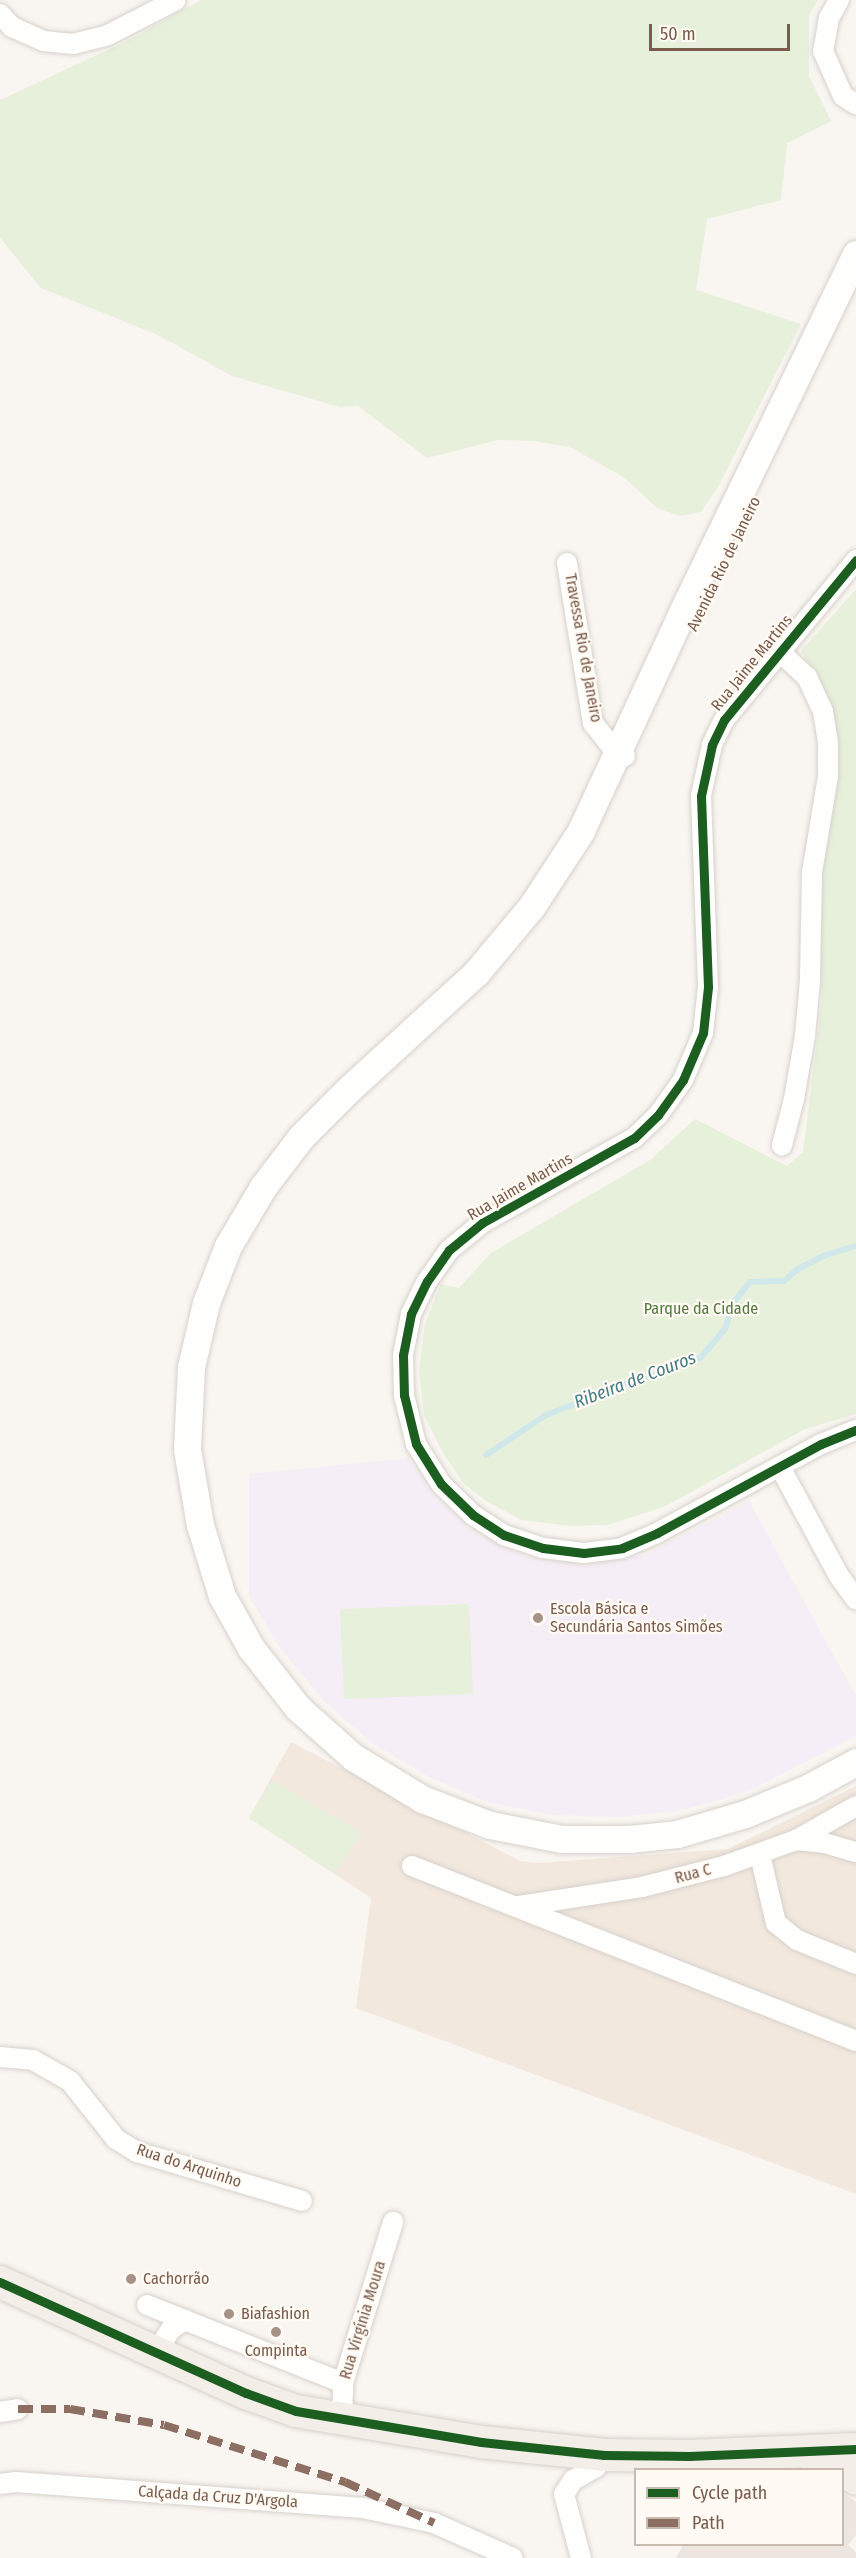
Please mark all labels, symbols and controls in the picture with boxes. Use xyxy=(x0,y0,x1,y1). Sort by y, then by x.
scale bar xyxy=(652,12,793,50)
text: 50 m xyxy=(660,23,696,45)
street label: Avenida Rio de Janeiro xyxy=(683,494,765,634)
street label: Travessa Rio de Janeiro xyxy=(560,572,606,724)
street label: Rua Jaime Martins xyxy=(707,611,797,715)
street label: Rua Jaime Martins xyxy=(464,1149,576,1225)
park label: Parque da Cidade xyxy=(644,1299,758,1319)
water label: Ribeira de Couros xyxy=(571,1347,699,1413)
place label: Escola Básica e Secundária Santos Simões xyxy=(550,1599,723,1637)
marker: Escola Básica e Secundária Santos Simões xyxy=(531,1611,545,1625)
street label: Rua C xyxy=(673,1860,713,1888)
street label: Rua do Arquinho xyxy=(134,2140,244,2192)
street label: Rua Virgínia Moura xyxy=(336,2258,390,2382)
place label: Cachorrão xyxy=(143,2269,209,2289)
marker: Cachorrão xyxy=(124,2272,138,2286)
place label: Biafashion xyxy=(241,2304,310,2324)
marker: Biafashion xyxy=(222,2307,236,2321)
marker: Compinta xyxy=(269,2325,283,2339)
place label: Compinta xyxy=(245,2341,307,2361)
legend xyxy=(634,2468,844,2546)
street label: Calçada da Cruz D'Argola xyxy=(137,2482,299,2512)
text: Cycle path xyxy=(692,2482,767,2504)
text: Path xyxy=(692,2512,725,2534)

